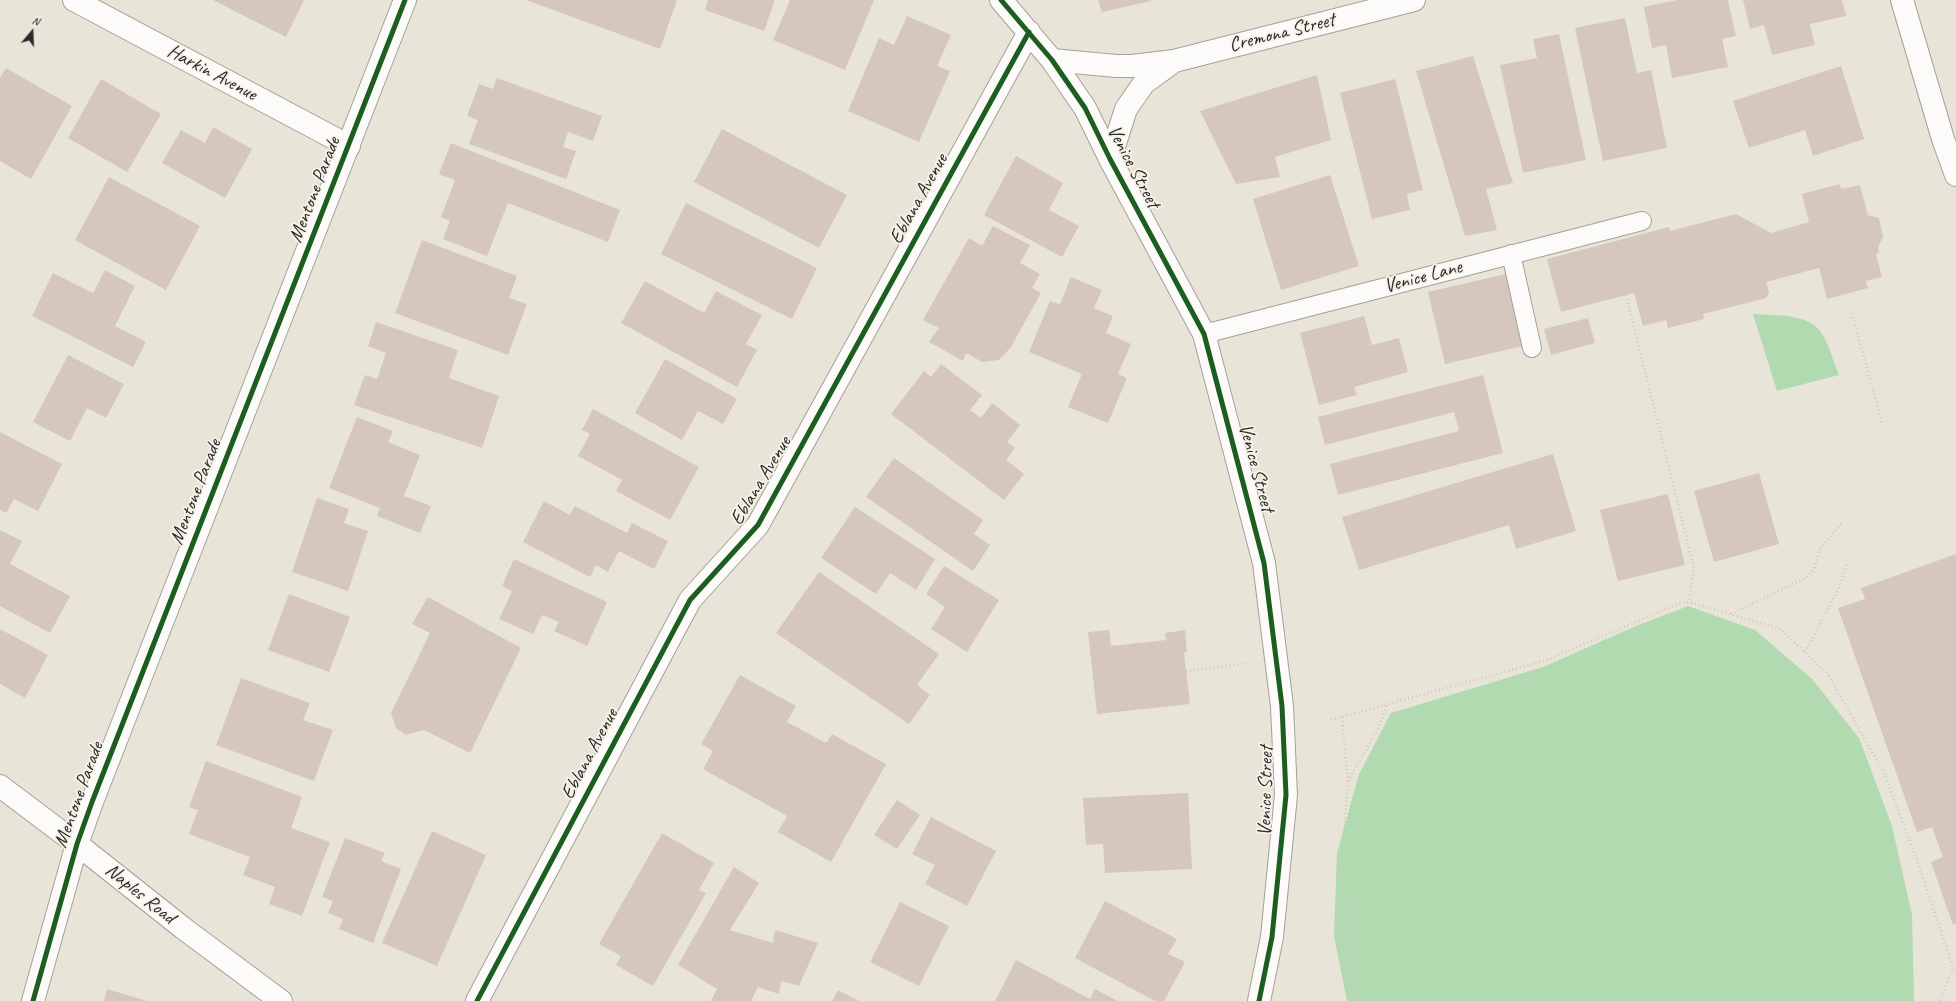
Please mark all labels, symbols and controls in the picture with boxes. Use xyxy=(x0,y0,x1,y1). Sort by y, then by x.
street label: Cremona Street xyxy=(1227,8,1337,58)
north arrow xyxy=(12,12,52,52)
text: N xyxy=(30,13,41,28)
street label: Harkin Avenue xyxy=(163,39,261,107)
street label: Venice Street xyxy=(1101,121,1165,213)
street label: Mentone Parade xyxy=(284,134,346,246)
street label: Eblana Avenue xyxy=(884,150,954,248)
street label: Venice Lane xyxy=(1381,255,1465,299)
street label: Venice Street xyxy=(1233,421,1279,515)
street label: Eblana Avenue xyxy=(725,432,797,530)
street label: Mentone Parade xyxy=(165,436,227,548)
street label: Eblana Avenue xyxy=(556,705,624,803)
street label: Mentone Parade xyxy=(49,739,109,851)
street label: Venice Street xyxy=(1253,746,1279,836)
street label: Naples Road xyxy=(100,858,180,930)

